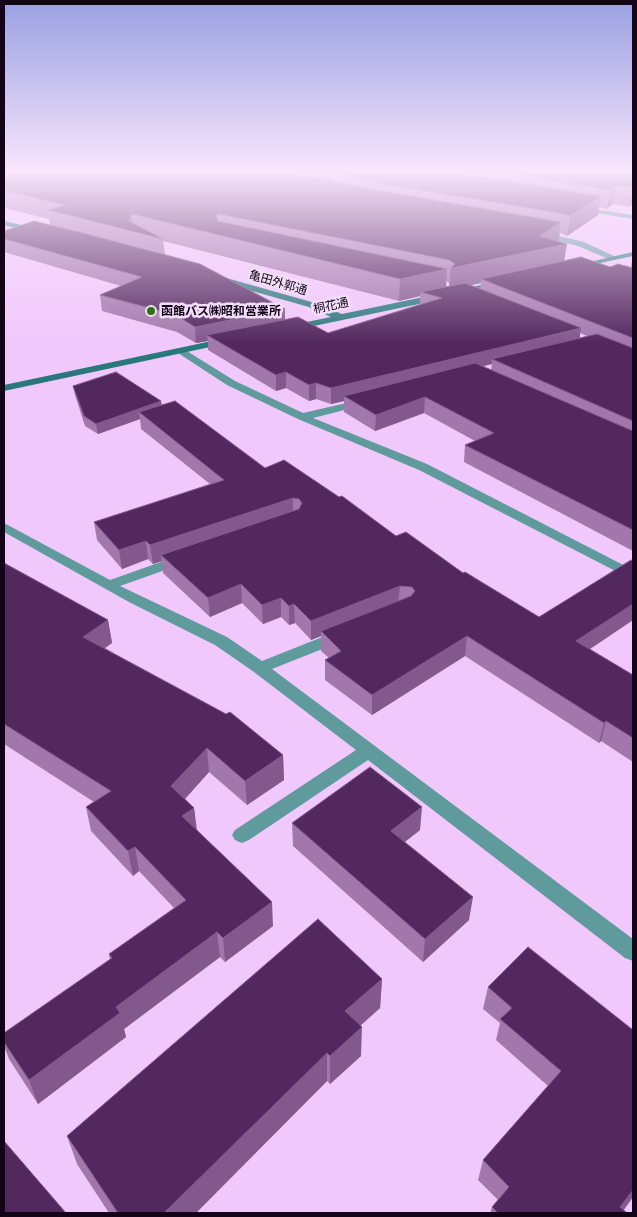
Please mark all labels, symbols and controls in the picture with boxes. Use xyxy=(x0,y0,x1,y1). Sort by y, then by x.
street label: 亀田外郭通 xyxy=(247,268,309,298)
street label: 桐花通 xyxy=(312,295,350,317)
place label: 函館バス㈱昭和営業所 xyxy=(161,304,281,318)
marker: 函館バス㈱昭和営業所 xyxy=(145,305,157,317)

